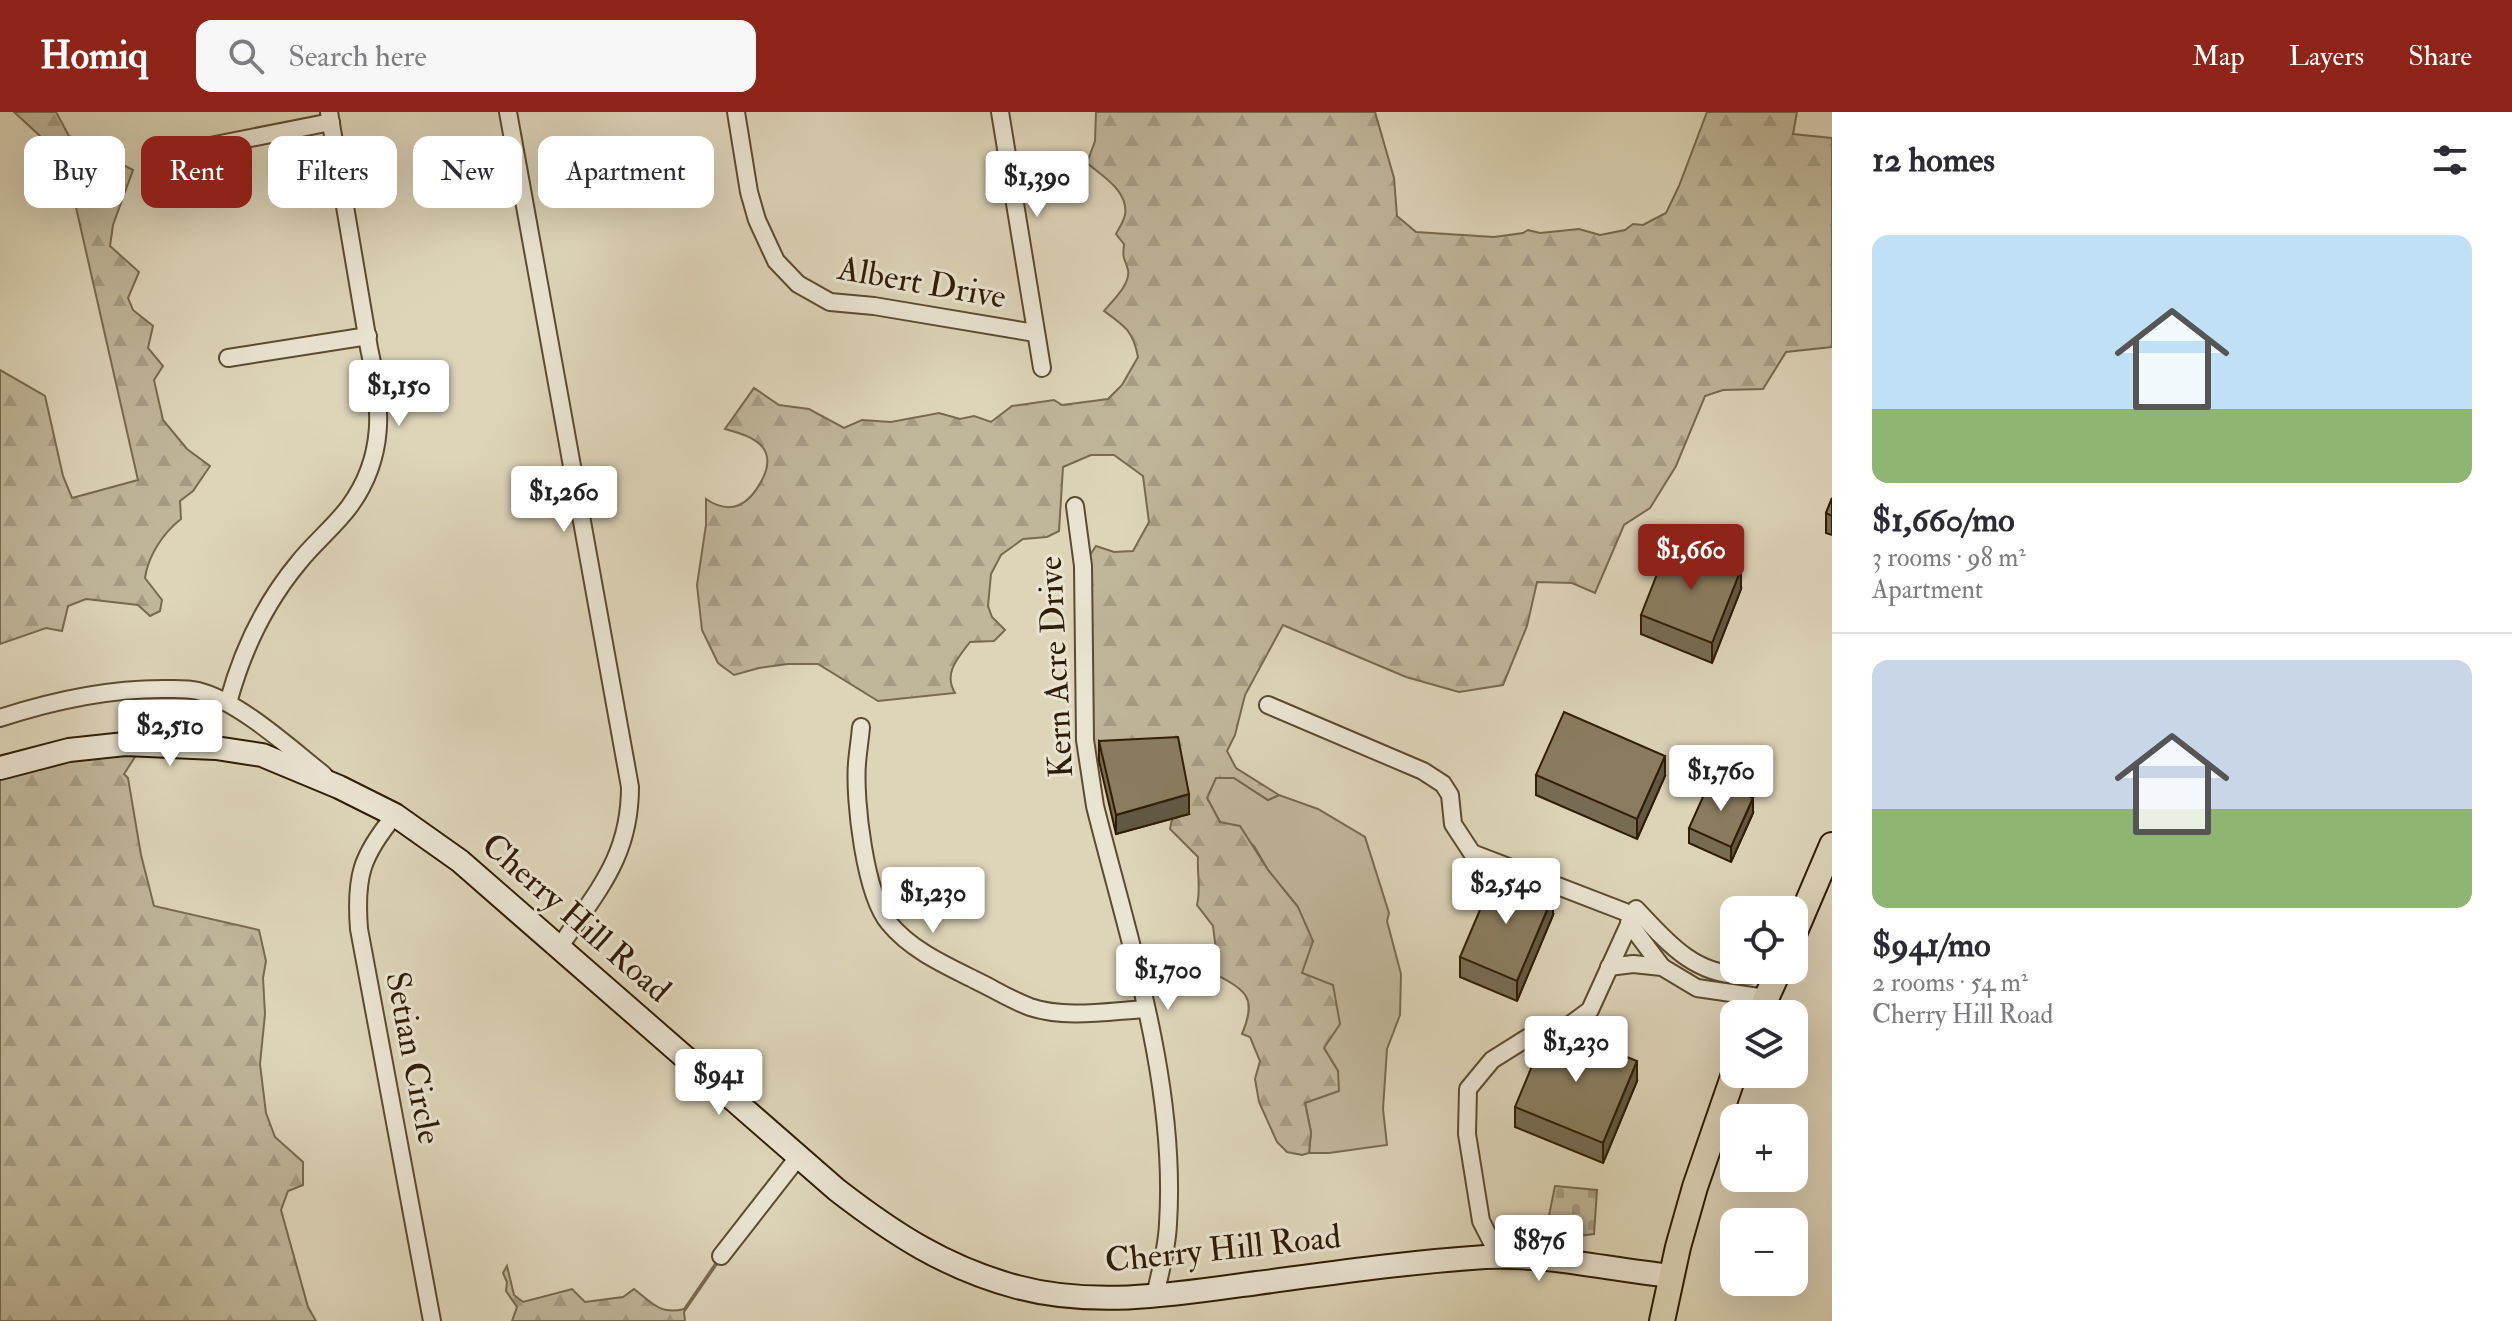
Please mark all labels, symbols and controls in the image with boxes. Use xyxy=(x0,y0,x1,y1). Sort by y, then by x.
search box xyxy=(196,20,756,92)
text: Homiq xyxy=(40,32,148,80)
icon: search xyxy=(224,34,268,78)
text: Search here xyxy=(288,38,427,75)
text: Map xyxy=(2192,39,2245,74)
text: Layers xyxy=(2289,39,2364,74)
text: Share xyxy=(2408,39,2472,74)
chip: Buy xyxy=(24,136,125,208)
chip: Rent xyxy=(141,136,252,208)
chip: Filters xyxy=(268,136,397,208)
chip: New xyxy=(413,136,522,208)
chip: Apartment xyxy=(538,136,714,208)
icon: filters xyxy=(2428,138,2472,182)
text: 12 homes xyxy=(1872,139,1995,182)
pin: $1,390 xyxy=(972,151,1102,219)
text: $1,390 xyxy=(1004,161,1070,193)
street label: Albert Drive xyxy=(834,247,1009,319)
icon: home xyxy=(2100,287,2244,431)
pin: $1,150 xyxy=(334,360,464,428)
text: $1,150 xyxy=(367,370,431,402)
pin: $1,260 xyxy=(499,466,629,534)
text: $1,260 xyxy=(529,476,599,508)
text: $1,660/mo xyxy=(1872,499,2015,542)
pin: $1,660 xyxy=(1626,524,1756,592)
text: $1,660 xyxy=(1656,534,1726,566)
text: 3 rooms · 98 m² xyxy=(1872,542,2026,574)
street label: Kern Acre Drive xyxy=(1029,555,1083,779)
text: Apartment xyxy=(1872,574,1983,606)
pin: $2,510 xyxy=(105,700,235,768)
text: $2,510 xyxy=(136,710,204,742)
icon: home xyxy=(2100,712,2244,856)
pin: $1,760 xyxy=(1656,745,1786,813)
text: $1,760 xyxy=(1687,755,1755,787)
street label: Cherry Hill Road xyxy=(472,824,680,1012)
pin: $2,540 xyxy=(1441,858,1571,926)
pin: $1,230 xyxy=(868,867,998,935)
text: $2,540 xyxy=(1470,868,1542,900)
text: $1,230 xyxy=(900,877,966,909)
map controls xyxy=(1720,896,1808,1296)
button: locate xyxy=(1720,896,1808,984)
text: $941/mo xyxy=(1872,924,1991,967)
pin: $1,700 xyxy=(1103,944,1233,1012)
text: $1,700 xyxy=(1134,954,1202,986)
text: 2 rooms · 54 m² xyxy=(1872,967,2028,999)
street label: Setian Circle xyxy=(375,968,451,1148)
text: Cherry Hill Road xyxy=(1872,999,2053,1031)
button: layers xyxy=(1720,1000,1808,1088)
pin: $1,230 xyxy=(1511,1016,1641,1084)
text: $1,230 xyxy=(1543,1026,1609,1058)
pin: $941 xyxy=(672,1049,766,1117)
text: $941 xyxy=(693,1059,745,1091)
button: + xyxy=(1720,1104,1808,1192)
button: − xyxy=(1720,1208,1808,1296)
street label: Cherry Hill Road xyxy=(1103,1215,1343,1283)
pin: $876 xyxy=(1492,1215,1586,1283)
text: $876 xyxy=(1513,1225,1565,1257)

